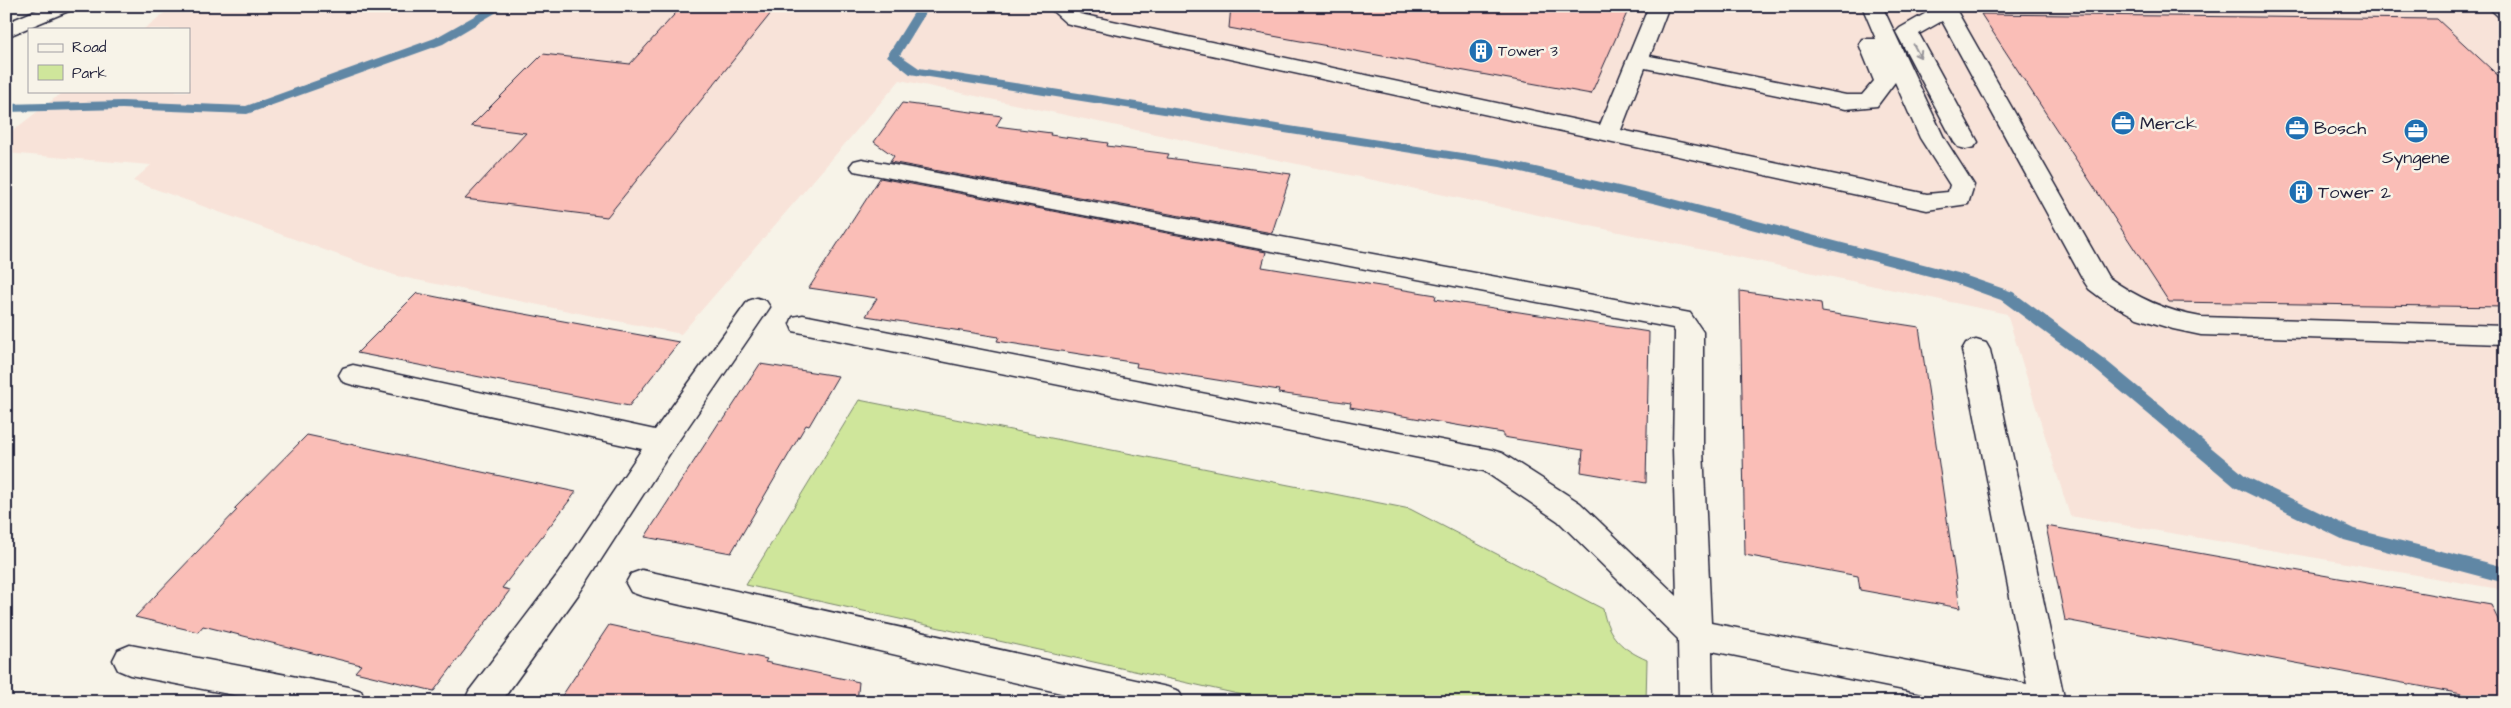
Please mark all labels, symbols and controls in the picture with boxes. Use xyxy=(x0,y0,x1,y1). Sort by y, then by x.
legend xyxy=(28,28,190,92)
text: Road xyxy=(72,37,107,58)
building icon: Tower 3 xyxy=(1468,38,1494,64)
place label: Tower 3 xyxy=(1498,41,1558,62)
one-way arrow xyxy=(1913,43,1922,58)
text: Park xyxy=(72,63,107,84)
office icon: Merck xyxy=(2110,110,2136,136)
place label: Merck xyxy=(2140,111,2197,136)
office icon: Bosch xyxy=(2284,115,2310,141)
place label: Bosch xyxy=(2314,116,2366,141)
office icon: Syngene xyxy=(2403,118,2429,144)
place label: Syngene xyxy=(2382,145,2450,171)
building icon: Tower 2 xyxy=(2288,179,2314,205)
place label: Tower 2 xyxy=(2318,180,2392,205)

